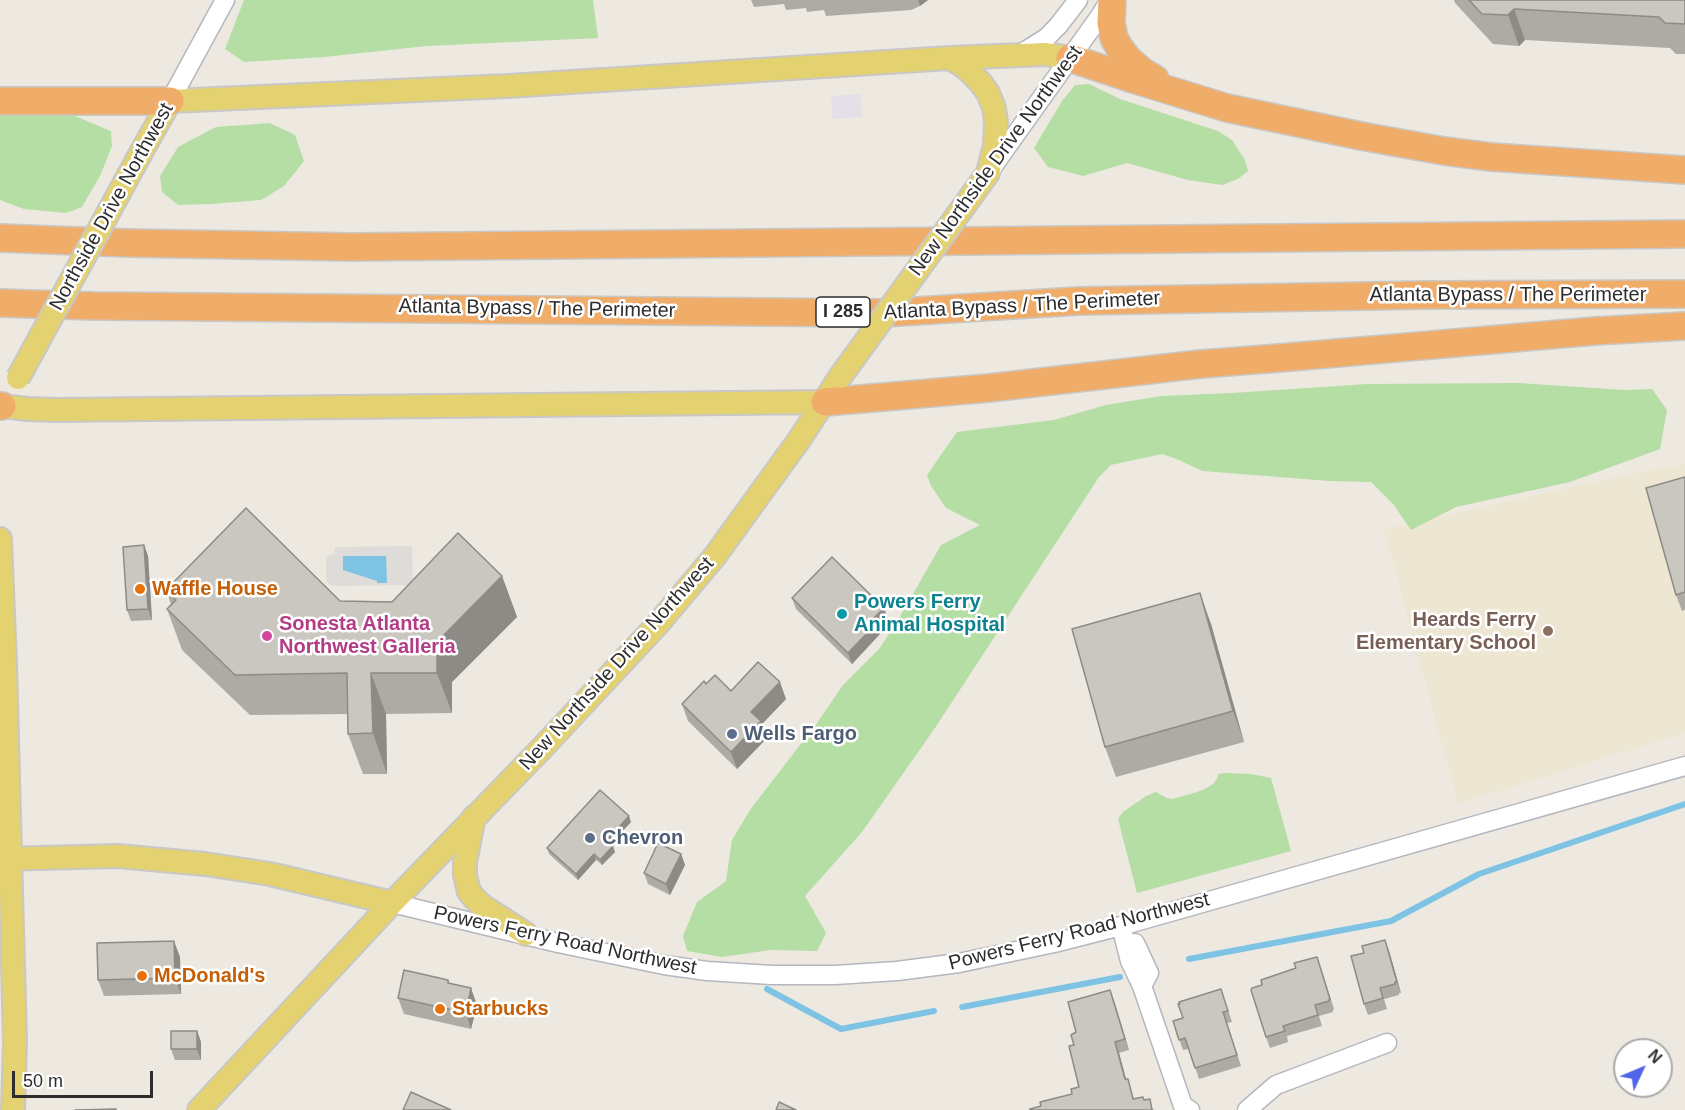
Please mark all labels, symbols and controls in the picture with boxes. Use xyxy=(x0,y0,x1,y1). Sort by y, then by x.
street label: New Northside Drive Northwest xyxy=(904,41,1088,281)
street label: Northside Drive Northwest xyxy=(45,99,179,315)
street label: Atlanta Bypass / The Perimeter xyxy=(1370,283,1646,307)
street label: Atlanta Bypass / The Perimeter xyxy=(883,287,1161,325)
street label: Atlanta Bypass / The Perimeter xyxy=(398,295,676,323)
road number: I 285 xyxy=(816,297,870,327)
street label: New Northside Drive Northwest xyxy=(515,552,719,776)
place label: Waffle House xyxy=(152,577,278,601)
marker: Waffle House xyxy=(133,582,147,596)
place label: Powers Ferry Animal Hospital xyxy=(854,590,1005,637)
marker: Powers Ferry Animal Hospital xyxy=(835,607,849,621)
place label: Heards Ferry Elementary School xyxy=(1356,608,1536,655)
place label: Sonesta Atlanta Northwest Galleria xyxy=(279,612,456,659)
marker: Heards Ferry Elementary School xyxy=(1541,624,1555,638)
marker: Sonesta Atlanta Northwest Galleria xyxy=(260,629,274,643)
place label: Wells Fargo xyxy=(744,722,857,746)
marker: Wells Fargo xyxy=(725,727,739,741)
place label: Chevron xyxy=(602,826,683,850)
marker: Chevron xyxy=(583,831,597,845)
street label: Powers Ferry Road Northwest xyxy=(946,888,1212,976)
street label: Powers Ferry Road Northwest xyxy=(432,901,698,981)
place label: McDonald's xyxy=(154,964,265,988)
marker: McDonald's xyxy=(135,969,149,983)
place label: Starbucks xyxy=(452,997,549,1021)
marker: Starbucks xyxy=(433,1002,447,1016)
north arrow xyxy=(1613,1038,1673,1098)
text: N xyxy=(1645,1046,1665,1067)
scale bar xyxy=(15,1059,156,1097)
text: 50 m xyxy=(23,1071,63,1091)

